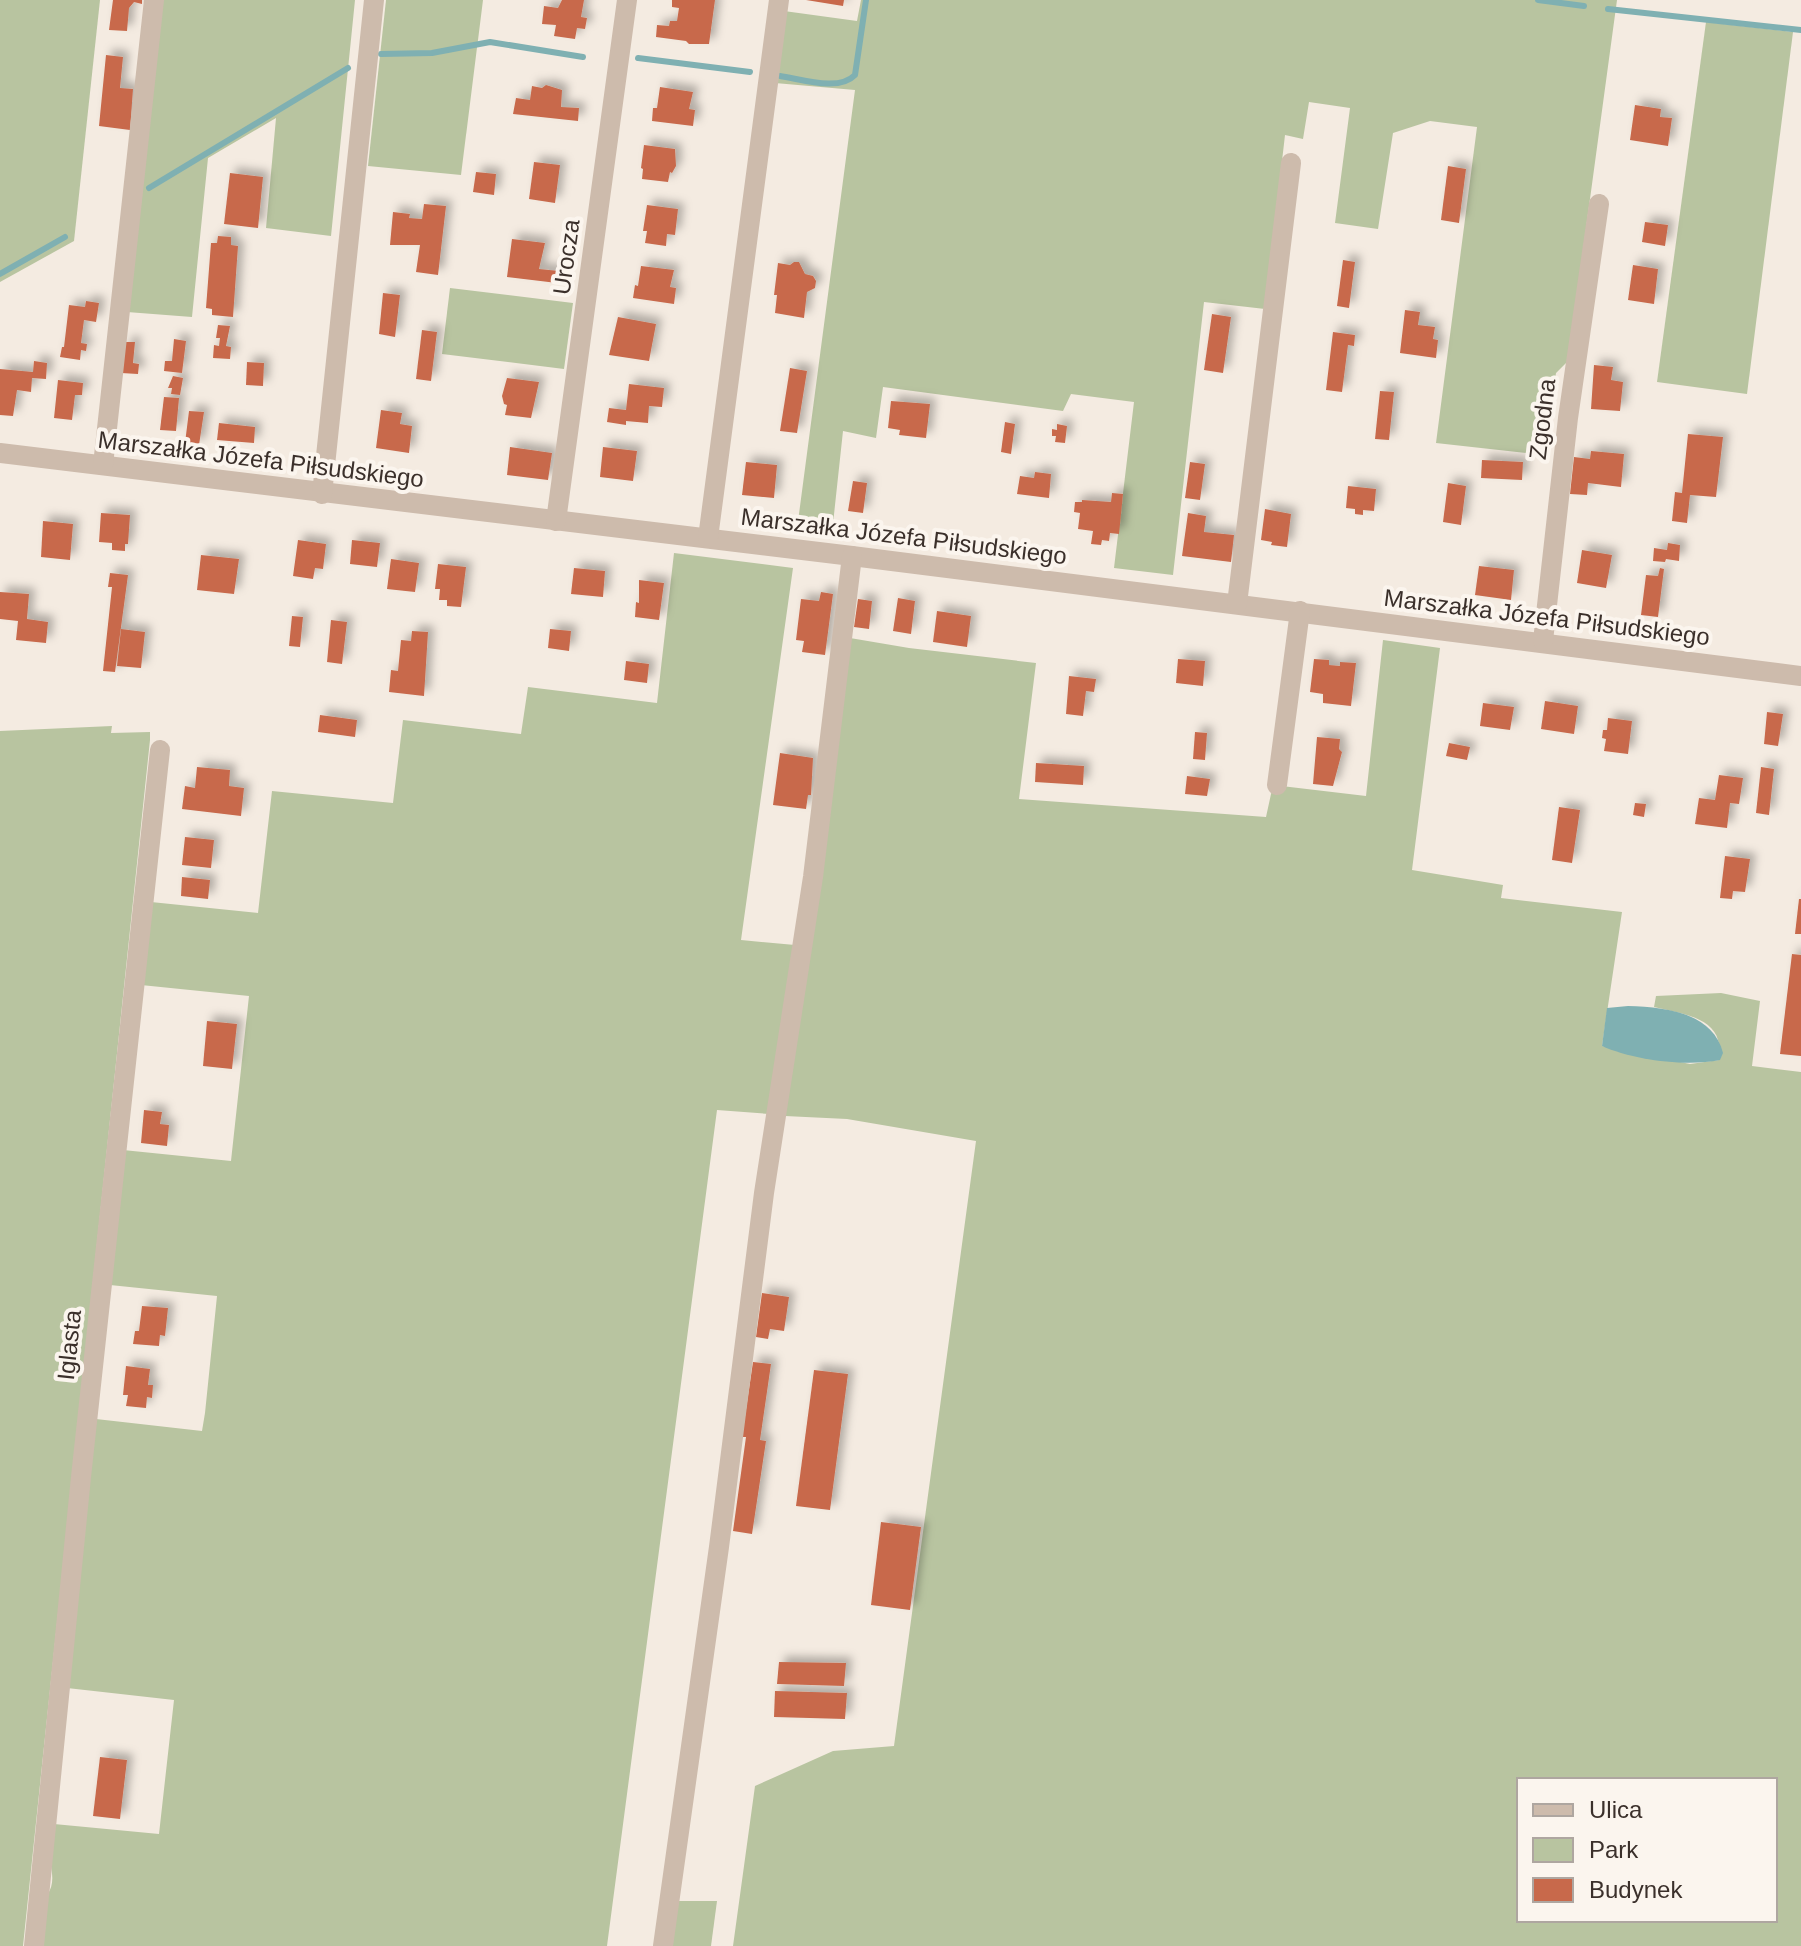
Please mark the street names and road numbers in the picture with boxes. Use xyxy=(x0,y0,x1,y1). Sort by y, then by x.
street label: Urocza xyxy=(547,217,585,297)
street label: Zgodna xyxy=(1524,376,1560,461)
street label: Marszałka Józefa Piłsudskiego xyxy=(96,426,426,492)
street label: Marszałka Józefa Piłsudskiego xyxy=(739,503,1069,569)
street label: Marszałka Józefa Piłsudskiego xyxy=(1382,584,1712,650)
street label: Iglasta xyxy=(52,1308,86,1382)

